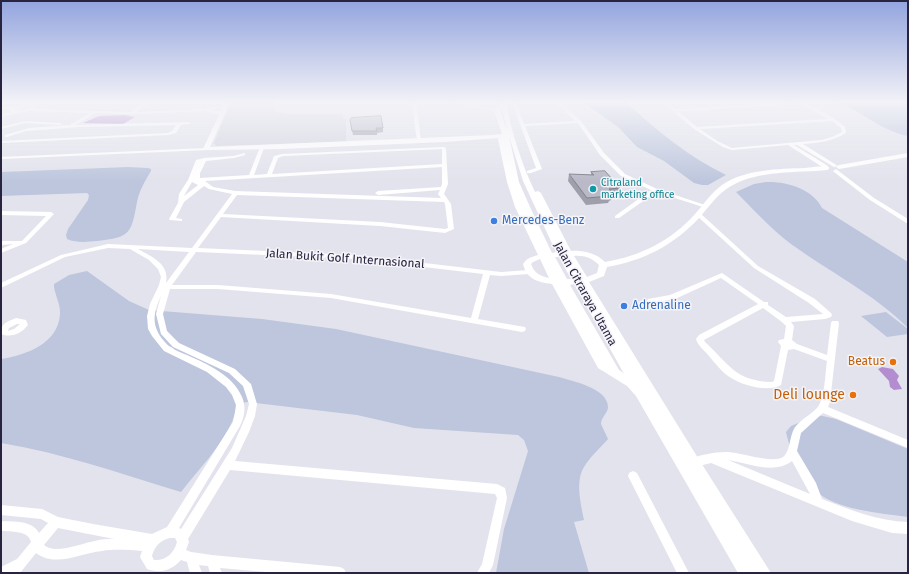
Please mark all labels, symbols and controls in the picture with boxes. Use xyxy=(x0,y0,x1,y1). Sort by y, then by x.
place label: Citraland marketing office xyxy=(601,177,674,200)
marker: Citraland marketing office xyxy=(588,184,598,194)
place label: Mercedes-Benz xyxy=(502,214,584,228)
marker: Mercedes-Benz xyxy=(489,216,499,226)
street label: Jalan Citraraya Utama xyxy=(550,239,620,349)
street label: Jalan Bukit Golf Internasional xyxy=(265,246,425,272)
place label: Adrenaline xyxy=(632,299,691,313)
marker: Adrenaline xyxy=(619,301,629,311)
place label: Beatus xyxy=(848,355,885,369)
marker: Beatus xyxy=(888,357,898,367)
place label: Deli lounge xyxy=(773,387,845,403)
marker: Deli lounge xyxy=(848,390,858,400)

